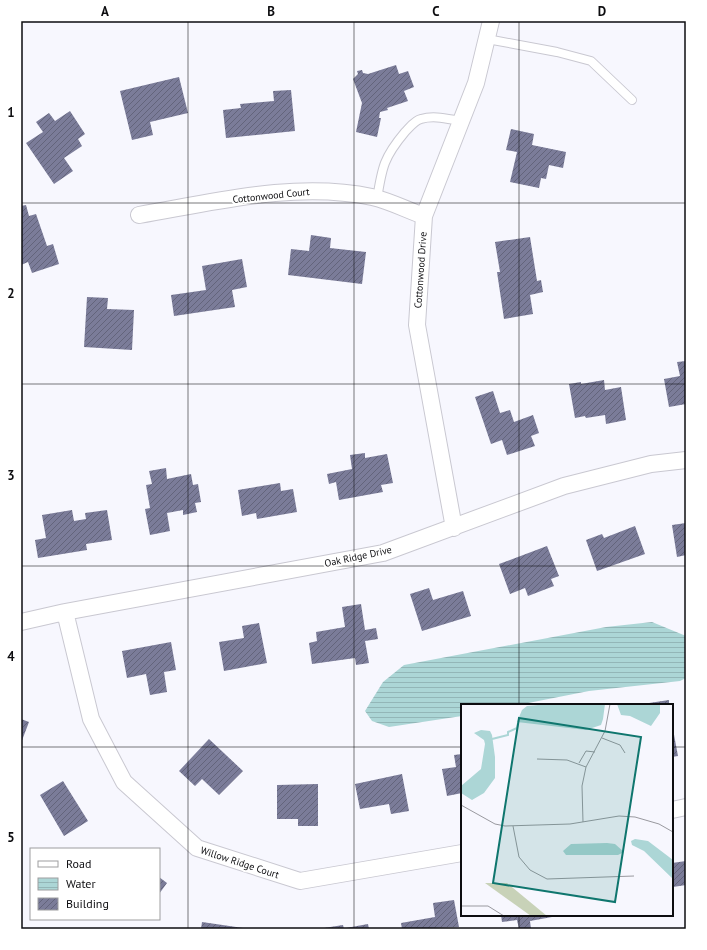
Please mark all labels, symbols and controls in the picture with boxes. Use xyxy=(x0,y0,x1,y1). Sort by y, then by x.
text: A xyxy=(101,3,109,20)
text: B xyxy=(267,3,275,20)
text: C xyxy=(432,3,440,20)
text: D xyxy=(598,3,606,20)
text: 1 xyxy=(7,104,15,121)
street label: Cottonwood Court xyxy=(232,185,311,206)
street label: Cottonwood Drive xyxy=(411,231,430,309)
text: 2 xyxy=(7,285,15,302)
text: 3 xyxy=(7,467,15,484)
street label: Oak Ridge Drive xyxy=(323,543,393,570)
text: 4 xyxy=(7,648,15,665)
inset map xyxy=(461,704,673,916)
text: 5 xyxy=(7,829,15,846)
street label: Willow Ridge Court xyxy=(199,844,281,882)
legend xyxy=(30,848,160,920)
text: Road xyxy=(66,856,91,871)
text: Water xyxy=(66,876,96,891)
text: Building xyxy=(66,896,109,911)

